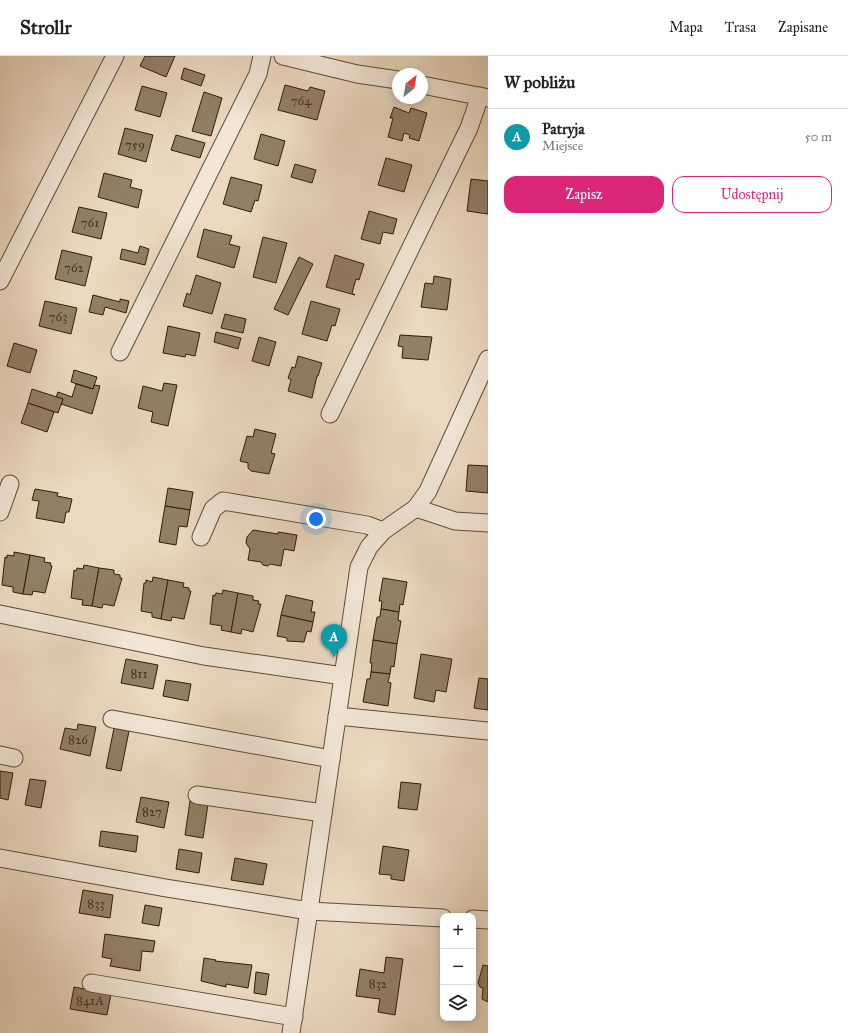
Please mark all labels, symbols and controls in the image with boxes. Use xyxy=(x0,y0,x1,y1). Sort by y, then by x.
text: Strollr xyxy=(20,16,72,39)
text: Mapa xyxy=(669,19,703,36)
text: Trasa xyxy=(725,19,756,36)
text: Zapisane xyxy=(778,19,828,36)
north arrow xyxy=(392,68,428,104)
text: W pobliżu xyxy=(504,72,575,93)
house number: 764 xyxy=(291,93,312,109)
text: Patryja xyxy=(542,120,585,138)
text: A xyxy=(513,129,521,145)
text: 50 m xyxy=(805,129,832,145)
house number: 759 xyxy=(125,137,145,153)
text: Miejsce xyxy=(542,138,583,154)
button: Zapisz xyxy=(504,176,664,213)
button: Udostępnij xyxy=(672,176,832,213)
house number: 761 xyxy=(81,215,99,231)
house number: 762 xyxy=(64,260,85,276)
house number: 763 xyxy=(49,309,67,325)
your location xyxy=(306,509,326,529)
pin: A xyxy=(321,624,347,657)
house number: 811 xyxy=(130,666,148,682)
house number: 826 xyxy=(68,732,88,748)
house number: 827 xyxy=(142,804,162,820)
house number: 833 xyxy=(87,896,105,912)
map controls xyxy=(440,913,476,1021)
button: + xyxy=(440,913,476,949)
button: − xyxy=(440,949,476,985)
house number: 832 xyxy=(369,976,388,992)
button: layers xyxy=(440,985,476,1021)
house number: 841A xyxy=(76,993,104,1009)

